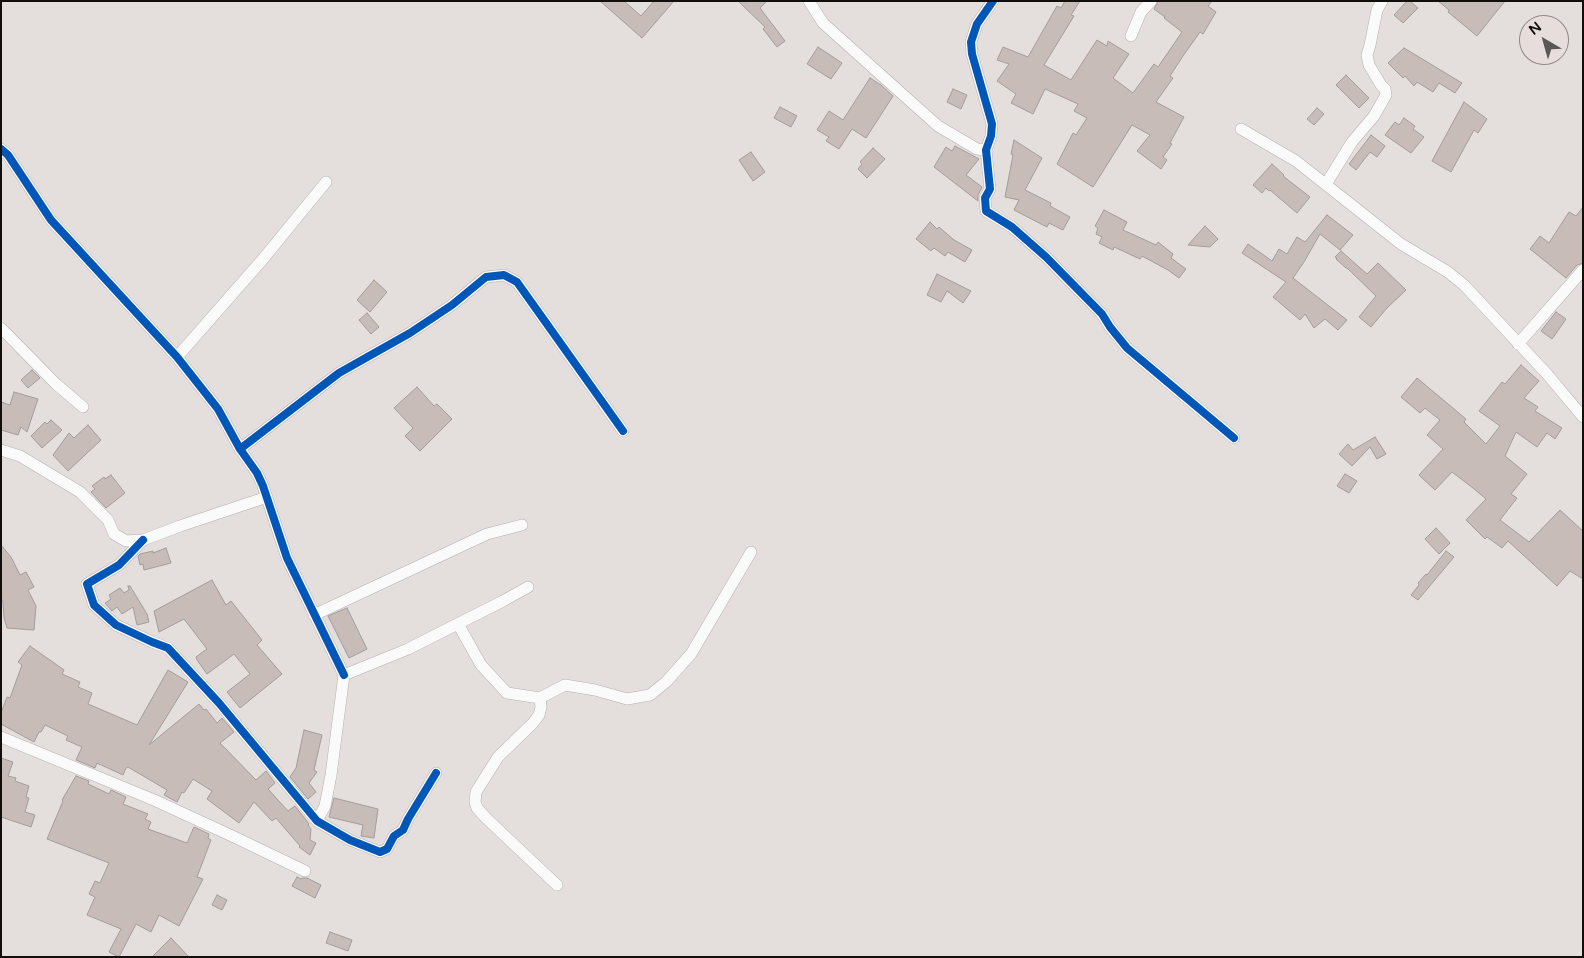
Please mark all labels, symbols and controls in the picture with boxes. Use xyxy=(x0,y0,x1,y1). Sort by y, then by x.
north arrow xyxy=(1519,15,1569,65)
text: N xyxy=(1525,18,1545,39)

